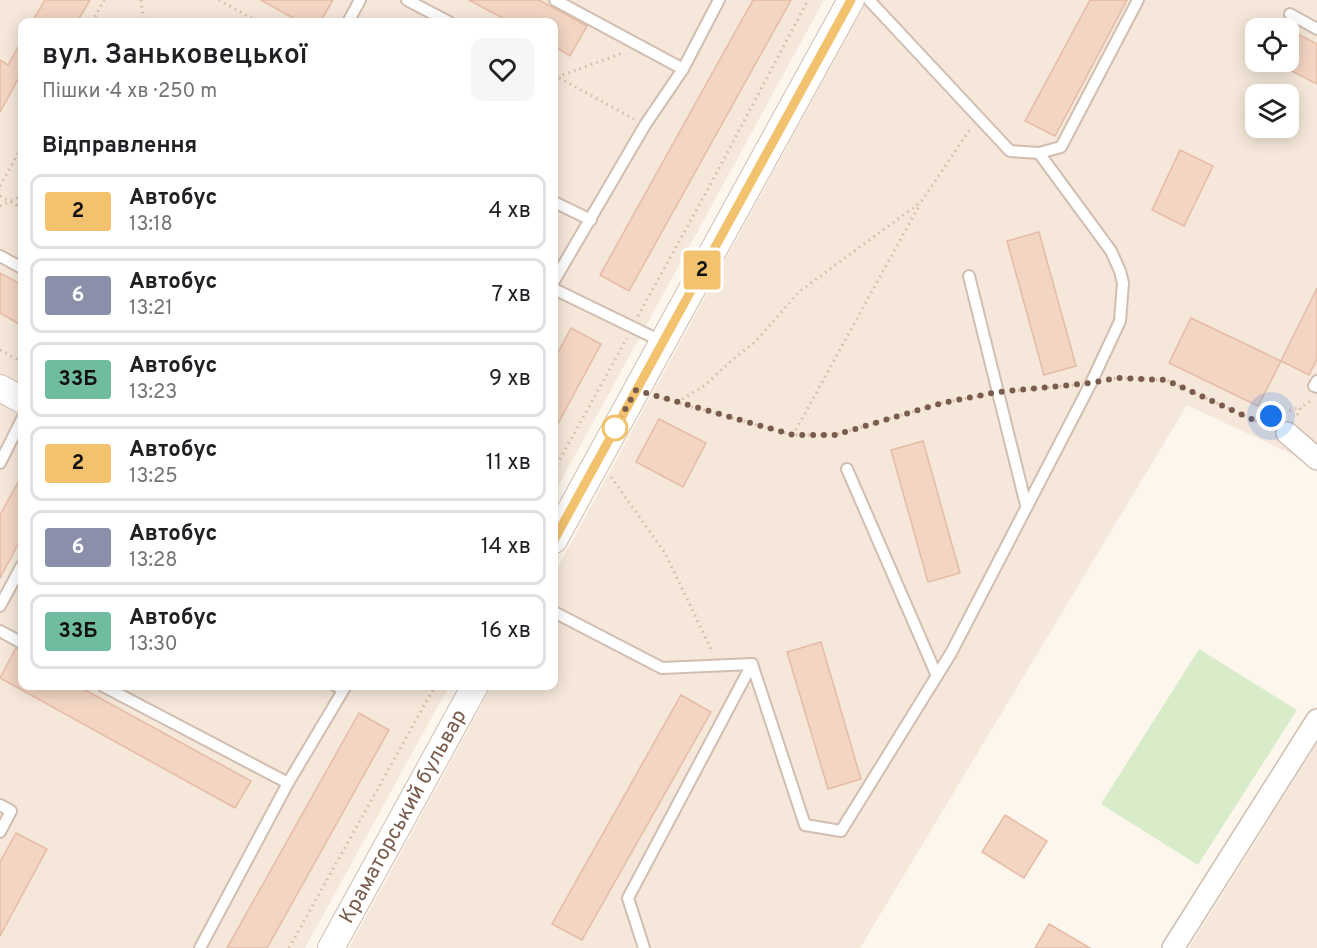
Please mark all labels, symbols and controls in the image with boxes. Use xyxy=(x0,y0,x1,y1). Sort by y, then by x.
map controls xyxy=(1245,18,1299,138)
button: locate xyxy=(1245,18,1299,72)
text: вул. Заньковецької xyxy=(42,38,307,74)
button: heart xyxy=(471,38,534,101)
text: Пішки · 4 хв · 250 m xyxy=(42,79,217,105)
button: layers xyxy=(1245,84,1299,138)
text: Відправлення xyxy=(42,133,197,160)
text: Автобус xyxy=(129,185,217,212)
text: 2 xyxy=(72,198,84,225)
text: 4 хв xyxy=(488,198,531,225)
text: 13:18 xyxy=(129,212,173,238)
line badge: 2 xyxy=(682,250,722,290)
text: 2 xyxy=(696,257,708,284)
text: Автобус xyxy=(129,269,217,296)
text: 6 xyxy=(72,282,84,309)
text: 7 хв xyxy=(491,282,531,309)
text: 13:21 xyxy=(129,296,173,322)
text: Автобус xyxy=(129,353,217,380)
text: 33Б xyxy=(58,366,98,393)
text: 9 хв xyxy=(489,366,531,393)
text: 13:23 xyxy=(129,380,177,406)
your location xyxy=(1256,401,1286,431)
unlabelled marker xyxy=(602,415,628,441)
text: Автобус xyxy=(129,437,217,464)
text: 2 xyxy=(72,450,84,477)
text: 11 хв xyxy=(486,450,531,477)
text: 13:25 xyxy=(129,464,178,490)
text: Автобус xyxy=(129,521,217,548)
text: 6 xyxy=(72,534,84,561)
text: 14 хв xyxy=(481,534,531,561)
text: 13:28 xyxy=(129,548,177,574)
text: Автобус xyxy=(129,605,217,632)
text: 33Б xyxy=(58,618,98,645)
text: 16 хв xyxy=(481,618,531,645)
text: 13:30 xyxy=(129,632,178,658)
street label: Краматорський бульвар xyxy=(333,705,473,928)

